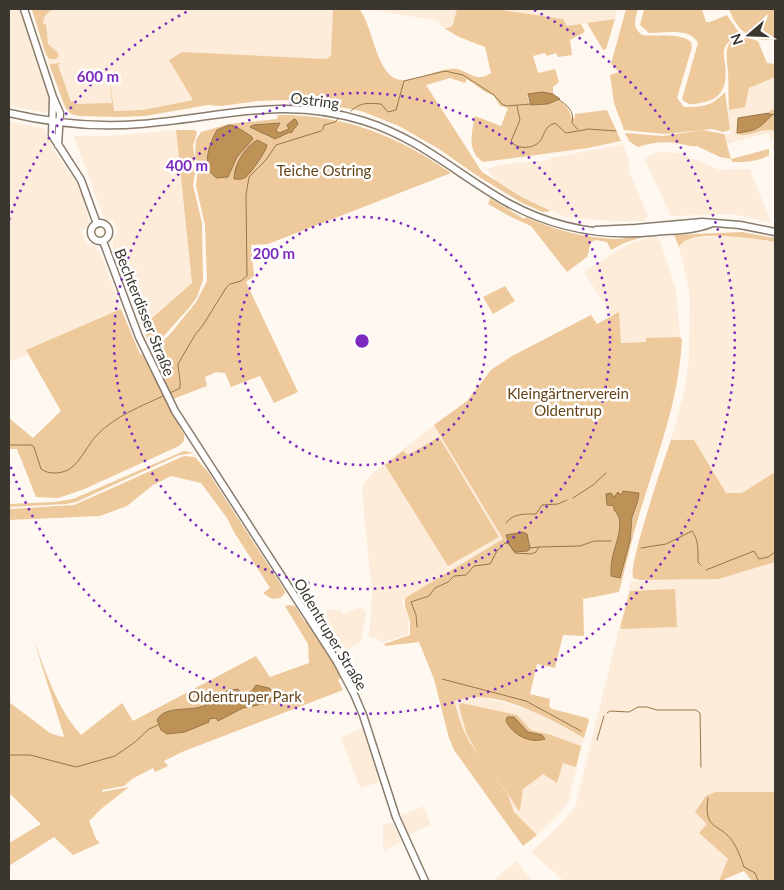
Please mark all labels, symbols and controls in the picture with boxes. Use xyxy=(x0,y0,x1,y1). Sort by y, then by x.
north arrow xyxy=(724,10,774,60)
text: N xyxy=(726,32,746,47)
text: 600 m xyxy=(77,67,119,85)
street label: Ostring xyxy=(290,88,341,112)
text: 400 m xyxy=(166,156,208,174)
park label: Teiche Ostring xyxy=(277,161,372,179)
text: 200 m xyxy=(253,244,295,262)
street label: Bechterdisser Straße xyxy=(111,246,179,378)
centre of rings xyxy=(353,332,371,350)
park label: Kleingärtnerverein Oldentrup xyxy=(507,384,629,419)
street label: Oldentruper Straße xyxy=(291,575,371,693)
park label: Oldentruper Park xyxy=(188,687,302,705)

